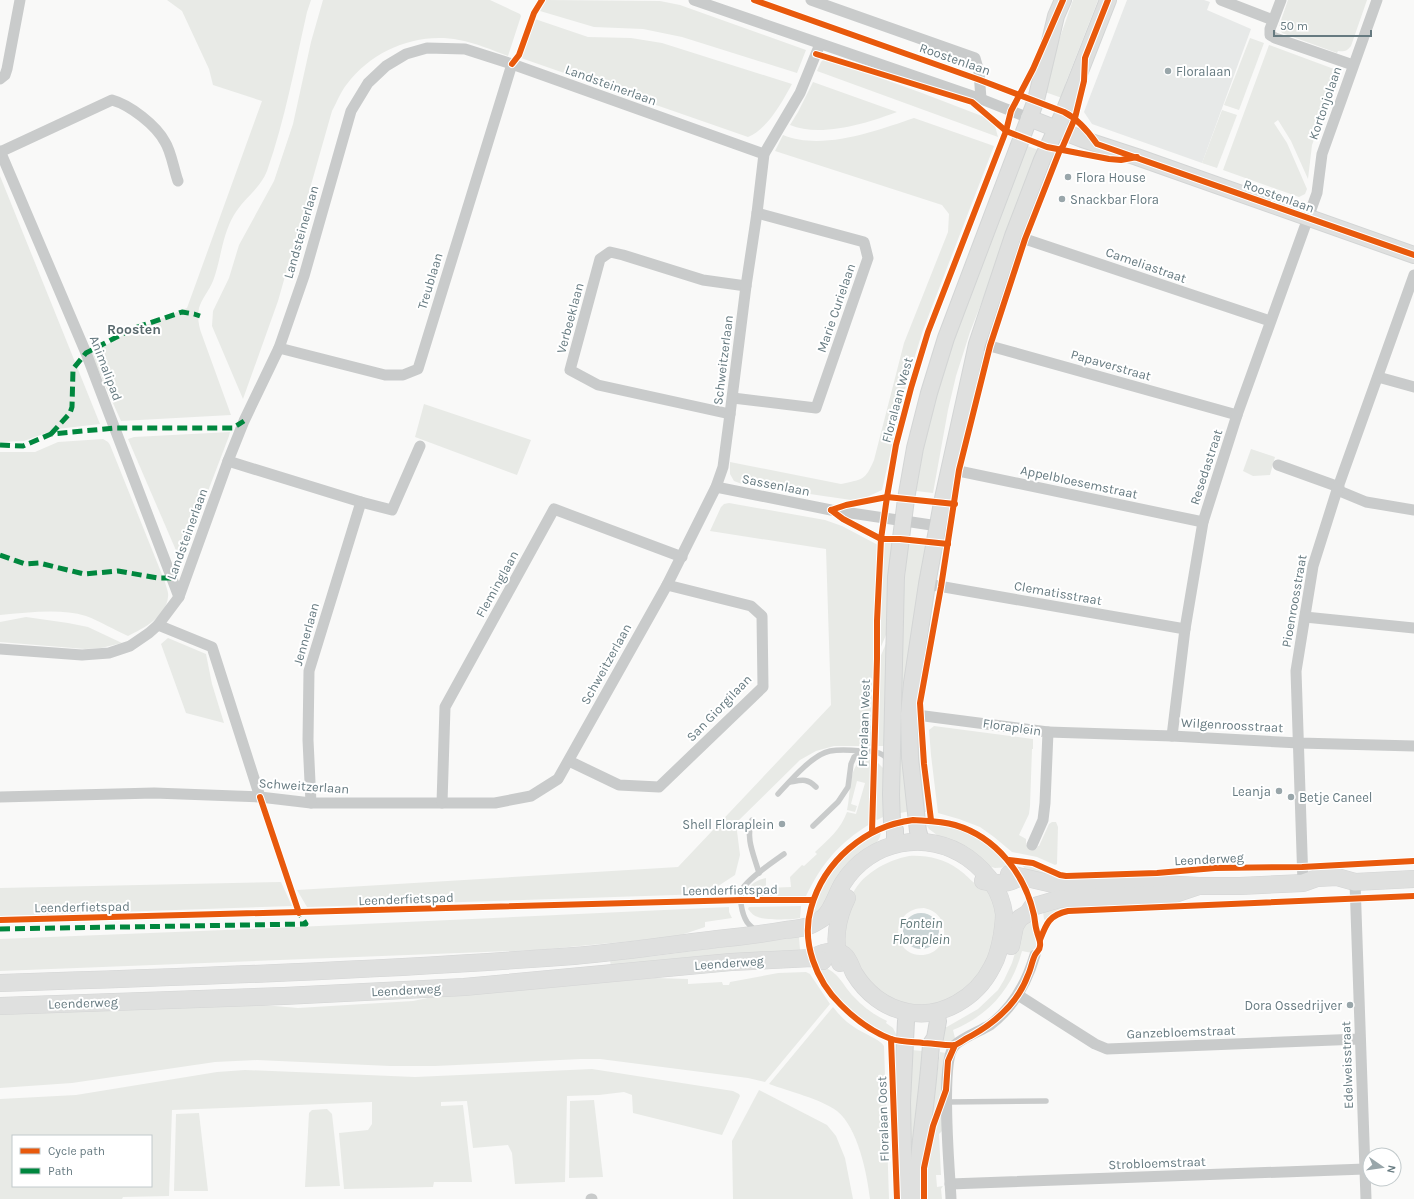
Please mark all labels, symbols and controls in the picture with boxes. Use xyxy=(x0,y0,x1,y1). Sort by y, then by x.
scale bar xyxy=(1274,12,1371,38)
text: 50 m xyxy=(1280,19,1308,33)
street label: Roostenlaan xyxy=(917,40,993,78)
street label: Landsteinerlaan xyxy=(563,62,659,108)
place label: Floralaan xyxy=(1176,64,1231,79)
street label: Kortonjolaan xyxy=(1305,64,1345,142)
marker: Floralaan xyxy=(1163,66,1173,76)
place label: Flora House xyxy=(1076,170,1146,185)
marker: Flora House xyxy=(1063,172,1073,182)
street label: Roostenlaan xyxy=(1242,176,1316,216)
street label: Landsteinerlaan xyxy=(281,184,321,280)
place label: Snackbar Flora xyxy=(1070,192,1159,207)
marker: Snackbar Flora xyxy=(1057,194,1067,204)
street label: Cameliastraat xyxy=(1104,244,1188,286)
street label: Treublaan xyxy=(414,251,446,311)
street label: Marie Curielaan xyxy=(814,261,858,355)
street label: Verbeeklaan xyxy=(553,281,587,355)
street label: Schweitzerlaan xyxy=(710,314,736,406)
district label: Roosten xyxy=(107,321,161,338)
street label: Animalipad xyxy=(87,333,125,403)
street label: Papaverstraat xyxy=(1069,346,1153,384)
street label: Floralaan West xyxy=(878,356,916,444)
street label: Resedastraat xyxy=(1187,427,1225,507)
street label: Appelbloesemstraat xyxy=(1019,462,1139,502)
street label: Sassenlaan xyxy=(741,471,811,499)
street label: Landsteinerlaan xyxy=(164,486,210,582)
street label: Fleminglaan xyxy=(472,548,522,620)
street label: Pioenroosstraat xyxy=(1278,553,1310,649)
street label: Clematisstraat xyxy=(1013,578,1103,608)
street label: Jennerlaan xyxy=(290,601,322,667)
street label: Schweitzerlaan xyxy=(577,621,635,707)
street label: San Giorgilaan xyxy=(683,672,755,744)
street label: Floralaan West xyxy=(855,679,873,767)
street label: Floraplein xyxy=(982,715,1042,739)
street label: Wilgenroosstraat xyxy=(1180,715,1284,735)
street label: Schweitzerlaan xyxy=(258,775,350,797)
place label: Leanja xyxy=(1232,784,1271,799)
marker: Leanja xyxy=(1274,786,1284,796)
place label: Betje Caneel xyxy=(1299,790,1372,805)
marker: Betje Caneel xyxy=(1286,792,1296,802)
place label: Shell Floraplein xyxy=(682,817,774,832)
marker: Shell Floraplein xyxy=(777,819,787,829)
street label: Leenderweg xyxy=(1174,850,1245,868)
street label: Leenderfietspad xyxy=(682,882,778,898)
street label: Leenderfietspad xyxy=(358,890,454,908)
street label: Leenderfietspad xyxy=(34,899,130,915)
water label: Fontein Floraplein xyxy=(892,915,950,948)
street label: Leenderweg xyxy=(694,953,765,973)
street label: Leenderweg xyxy=(371,981,442,999)
street label: Leenderweg xyxy=(48,994,119,1012)
place label: Dora Ossedrijver xyxy=(1244,998,1342,1013)
marker: Dora Ossedrijver xyxy=(1345,1000,1355,1010)
street label: Edelweisstraat xyxy=(1338,1021,1356,1109)
street label: Ganzebloemstraat xyxy=(1126,1023,1236,1041)
street label: Floralaan Oost xyxy=(874,1076,892,1162)
legend xyxy=(12,1135,152,1187)
text: Cycle path xyxy=(48,1144,105,1158)
north arrow xyxy=(1362,1147,1402,1187)
street label: Strobloemstraat xyxy=(1108,1154,1206,1172)
text: Path xyxy=(48,1164,73,1178)
text: N xyxy=(1384,1164,1398,1174)

